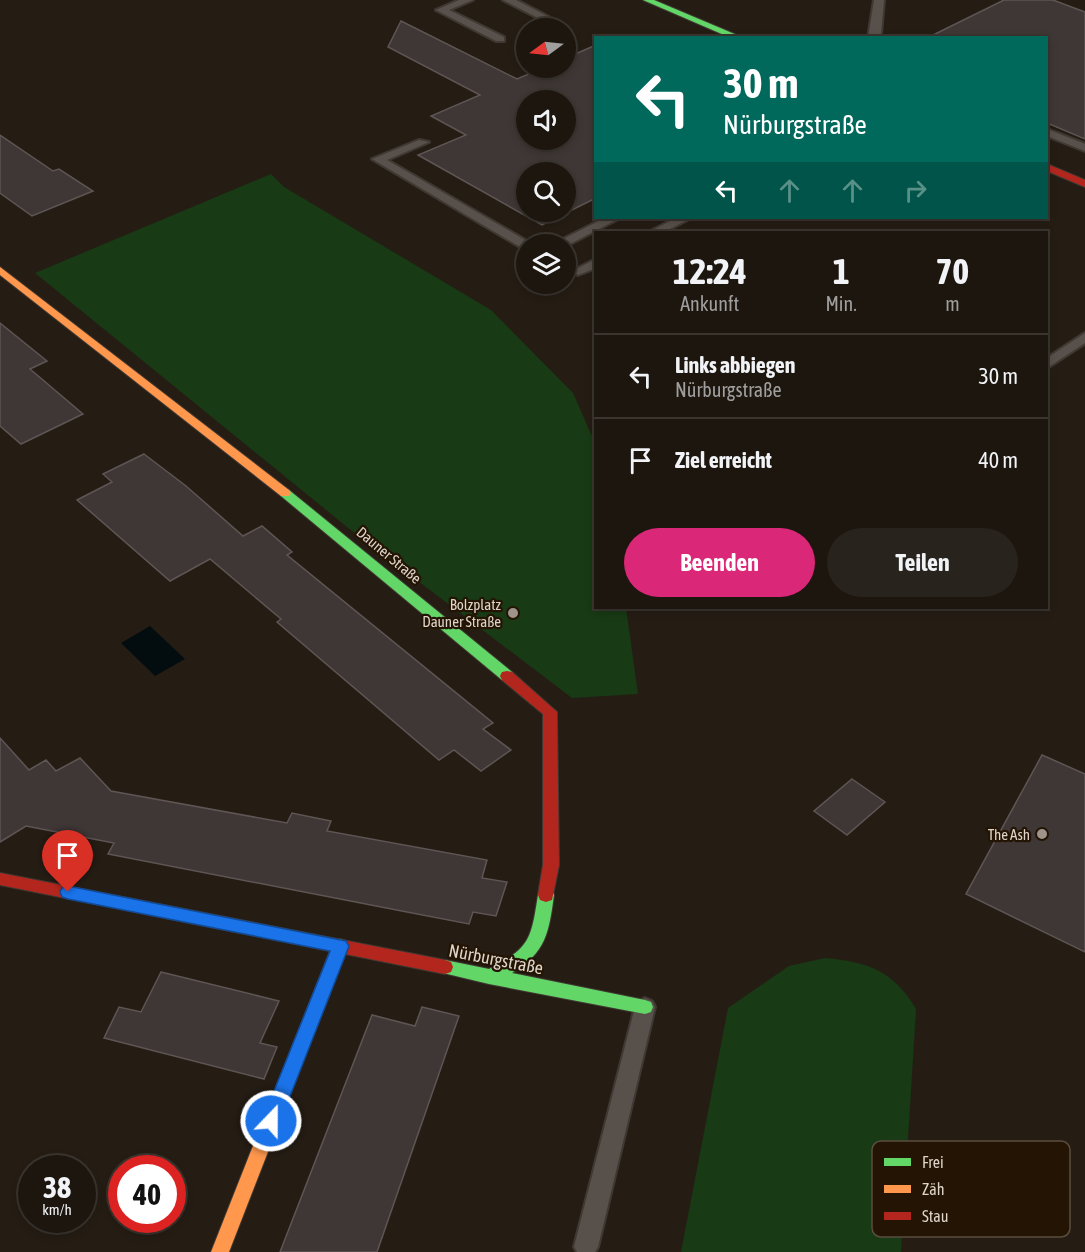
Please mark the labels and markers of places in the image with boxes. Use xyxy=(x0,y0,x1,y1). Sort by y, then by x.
place label: Bolzplatz Dauner Straße xyxy=(422,596,502,630)
marker: Bolzplatz Dauner Straße xyxy=(506,606,520,620)
place label: The Ash xyxy=(988,826,1030,843)
marker: The Ash xyxy=(1035,827,1049,841)
pin xyxy=(42,830,93,892)

